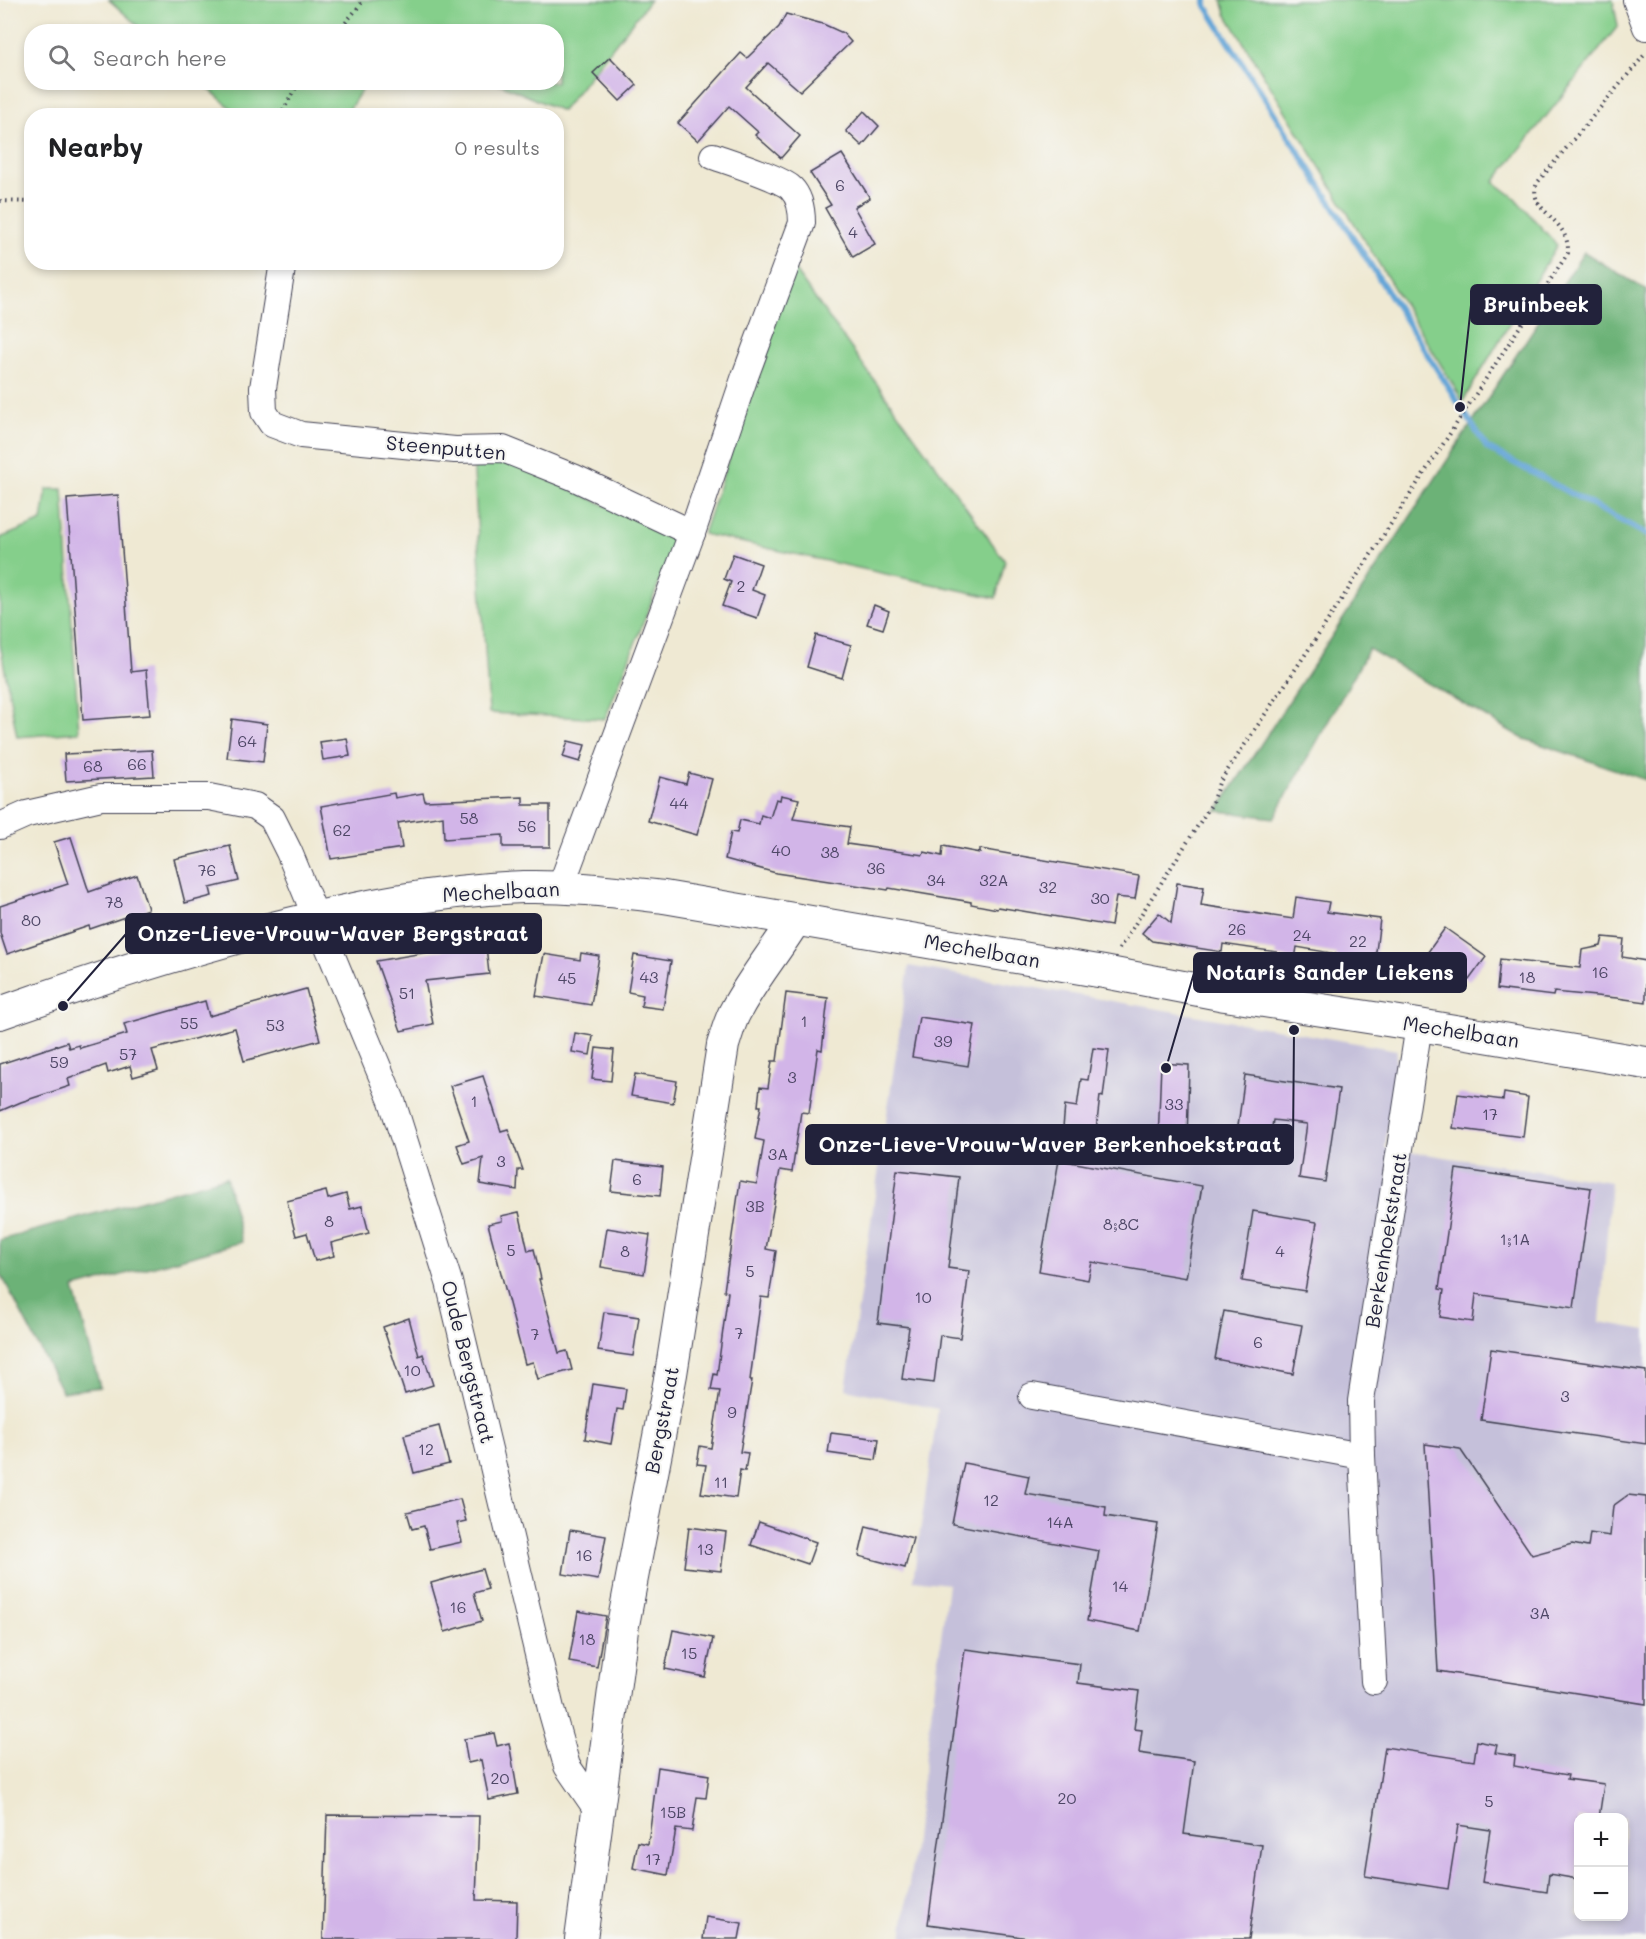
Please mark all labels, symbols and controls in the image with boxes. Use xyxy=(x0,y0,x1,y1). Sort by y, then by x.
search box xyxy=(24,24,564,90)
icon: search xyxy=(45,41,78,74)
text: Search here xyxy=(93,43,227,72)
text: Nearby xyxy=(48,130,143,164)
text: 0 results xyxy=(455,134,540,160)
house number: 6 xyxy=(835,174,845,195)
house number: 4 xyxy=(848,221,858,242)
callout: Bruinbeek xyxy=(1471,285,1601,324)
text: Bruinbeek xyxy=(1483,290,1589,317)
street label: Steenputten xyxy=(385,429,507,465)
house number: 2 xyxy=(737,575,745,596)
house number: 64 xyxy=(237,730,257,751)
house number: 66 xyxy=(127,753,147,774)
house number: 68 xyxy=(83,755,103,776)
house number: 44 xyxy=(670,792,689,813)
house number: 58 xyxy=(459,807,479,828)
house number: 56 xyxy=(518,815,537,836)
house number: 62 xyxy=(333,819,351,840)
house number: 40 xyxy=(771,839,791,860)
house number: 38 xyxy=(820,841,840,862)
house number: 36 xyxy=(866,857,886,878)
house number: 76 xyxy=(198,859,216,880)
house number: 34 xyxy=(927,869,946,890)
house number: 32A xyxy=(979,869,1009,890)
street label: Mechelbaan xyxy=(442,875,560,907)
house number: 32 xyxy=(1039,876,1057,897)
house number: 30 xyxy=(1090,887,1110,908)
house number: 78 xyxy=(105,891,124,912)
house number: 80 xyxy=(21,909,41,930)
callout: Onze-Lieve-Vrouw-Waver Bergstraat xyxy=(126,914,541,953)
house number: 26 xyxy=(1228,918,1246,939)
text: Onze-Lieve-Vrouw-Waver Bergstraat xyxy=(138,919,528,946)
house number: 24 xyxy=(1293,924,1312,945)
street label: Mechelbaan xyxy=(922,927,1042,973)
house number: 22 xyxy=(1349,930,1367,951)
callout: Notaris Sander Liekens xyxy=(1194,953,1466,992)
text: Notaris Sander Liekens xyxy=(1206,958,1454,985)
house number: 16 xyxy=(1592,961,1608,982)
house number: 43 xyxy=(640,966,658,987)
house number: 18 xyxy=(1519,966,1536,987)
house number: 45 xyxy=(558,967,576,988)
house number: 51 xyxy=(399,982,415,1003)
street label: Mechelbaan xyxy=(1401,1009,1521,1053)
house number: 1 xyxy=(800,1010,808,1031)
house number: 55 xyxy=(180,1012,198,1033)
house number: 53 xyxy=(266,1014,284,1035)
house number: 39 xyxy=(934,1030,952,1051)
house number: 57 xyxy=(119,1043,137,1064)
house number: 59 xyxy=(50,1051,68,1072)
house number: 3 xyxy=(787,1066,797,1087)
house number: 1 xyxy=(470,1090,478,1111)
house number: 33 xyxy=(1165,1093,1183,1114)
house number: 17 xyxy=(1482,1103,1498,1124)
callout: Onze-Lieve-Vrouw-Waver Berkenhoekstraat xyxy=(806,1125,1293,1164)
text: Onze-Lieve-Vrouw-Waver Berkenhoekstraat xyxy=(819,1130,1282,1157)
house number: 3A xyxy=(768,1143,788,1164)
house number: 3 xyxy=(496,1150,506,1171)
street label: Berkenhoekstraat xyxy=(1358,1150,1412,1329)
house number: 6 xyxy=(632,1168,642,1189)
house number: 3B xyxy=(745,1195,765,1216)
house number: 8 xyxy=(324,1210,334,1231)
house number: 8;8C xyxy=(1103,1213,1139,1234)
house number: 1;1A xyxy=(1500,1228,1530,1249)
house number: 5 xyxy=(506,1239,516,1260)
house number: 8 xyxy=(620,1240,630,1261)
house number: 4 xyxy=(1275,1240,1285,1261)
house number: 5 xyxy=(745,1260,755,1281)
street label: Oude Bergstraat xyxy=(436,1278,502,1446)
house number: 10 xyxy=(914,1286,932,1307)
house number: 7 xyxy=(735,1322,744,1343)
house number: 7 xyxy=(531,1323,540,1344)
house number: 6 xyxy=(1253,1331,1263,1352)
house number: 10 xyxy=(403,1359,421,1380)
street label: Bergstraat xyxy=(638,1364,684,1476)
house number: 3 xyxy=(1560,1385,1570,1406)
house number: 9 xyxy=(727,1401,737,1422)
house number: 12 xyxy=(418,1438,434,1459)
house number: 11 xyxy=(714,1471,728,1492)
house number: 12 xyxy=(983,1489,999,1510)
house number: 14A xyxy=(1046,1511,1074,1532)
house number: 13 xyxy=(697,1538,713,1559)
house number: 16 xyxy=(576,1544,592,1565)
house number: 14 xyxy=(1112,1575,1129,1596)
house number: 16 xyxy=(450,1596,466,1617)
house number: 3A xyxy=(1530,1602,1550,1623)
house number: 18 xyxy=(579,1628,596,1649)
house number: 15 xyxy=(681,1642,697,1663)
house number: 20 xyxy=(491,1767,510,1788)
house number: 20 xyxy=(1058,1787,1077,1808)
house number: 5 xyxy=(1484,1790,1494,1811)
house number: 15B xyxy=(660,1801,686,1822)
map controls xyxy=(1574,1813,1628,1921)
button: + xyxy=(1574,1813,1628,1867)
house number: 17 xyxy=(645,1848,661,1869)
button: − xyxy=(1574,1867,1628,1921)

